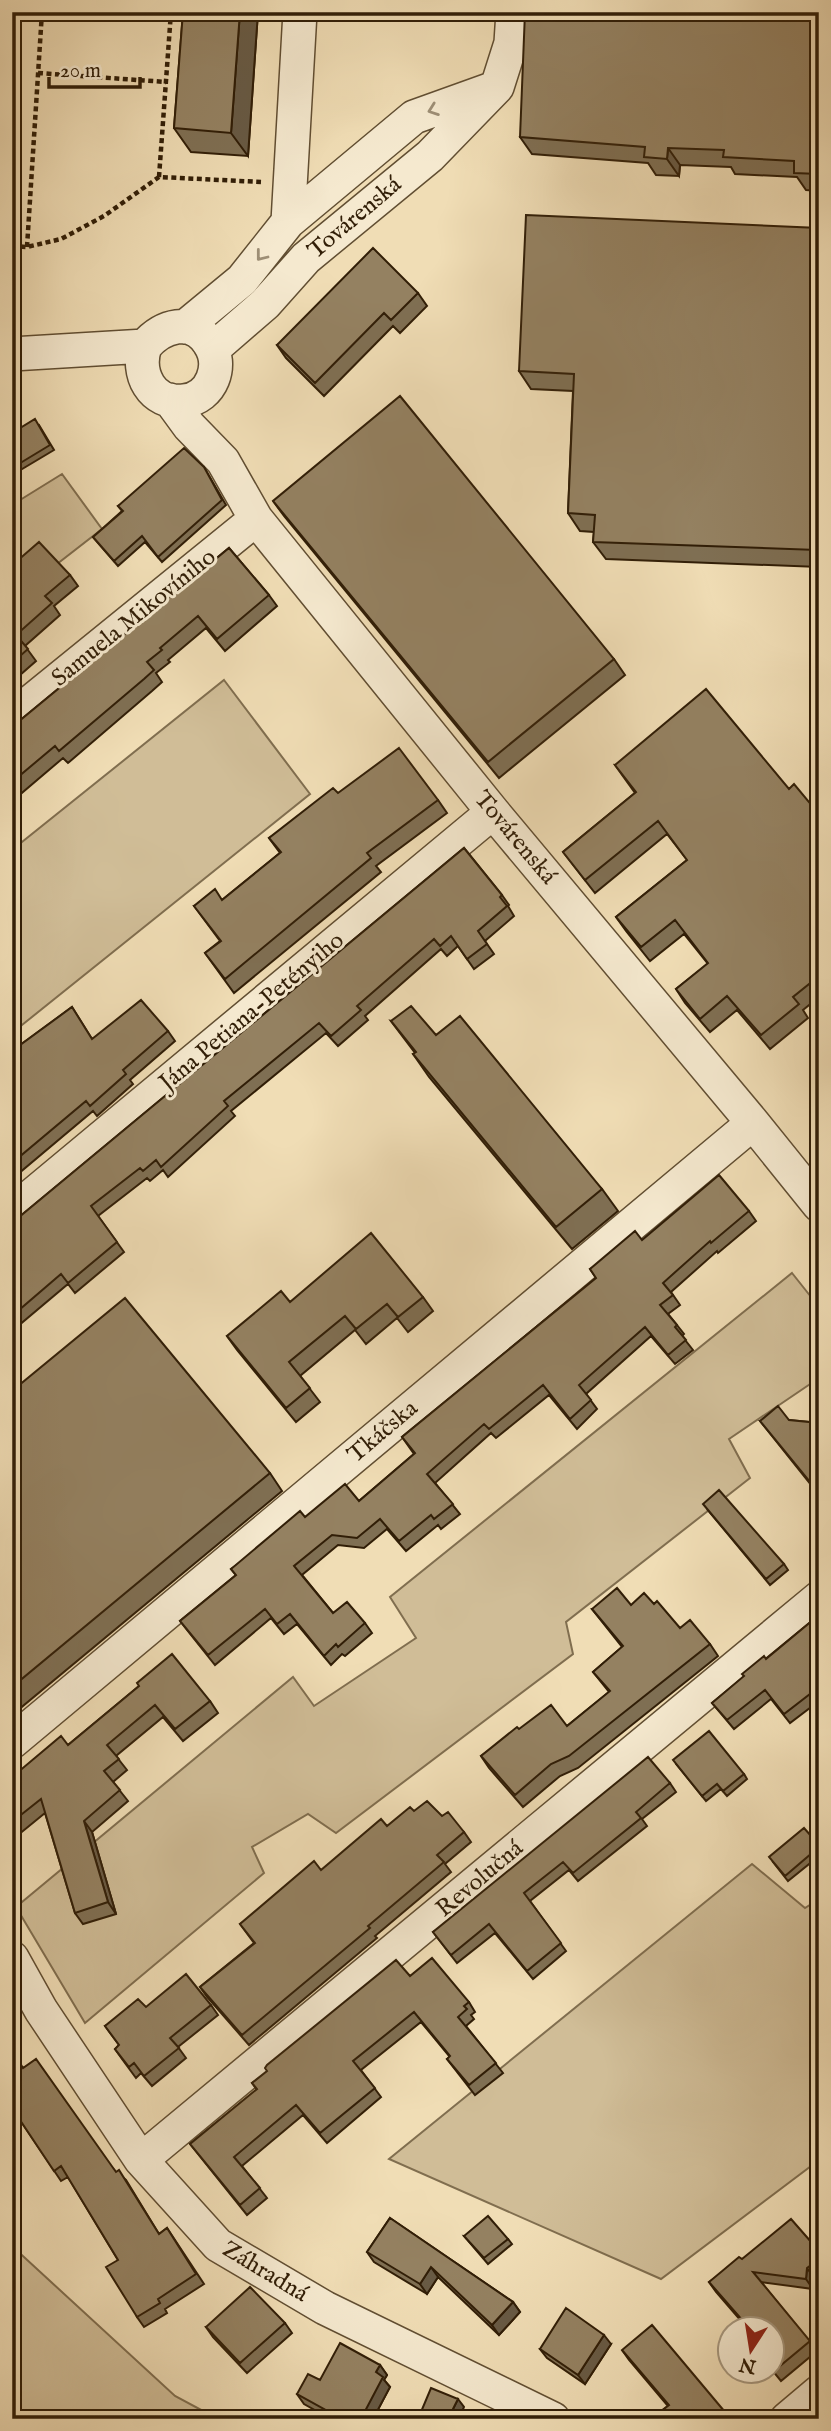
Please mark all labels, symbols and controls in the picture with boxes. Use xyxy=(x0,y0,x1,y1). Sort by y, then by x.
scale bar xyxy=(49,46,140,90)
text: 20 m xyxy=(60,58,101,85)
one-way arrow xyxy=(428,102,440,116)
street label: Továrenská xyxy=(302,169,409,266)
one-way arrow xyxy=(257,248,269,261)
street label: Samuela Mikovíniho xyxy=(45,542,223,694)
street label: Továrenská xyxy=(467,785,564,892)
street label: Jána Petiana-Petényiho xyxy=(151,925,351,1100)
street label: Tkáčska xyxy=(341,1393,425,1470)
street label: Revolučná xyxy=(430,1833,531,1925)
street label: Záhradná xyxy=(216,2234,314,2310)
north arrow xyxy=(716,2316,786,2386)
text: N xyxy=(737,2351,759,2378)

